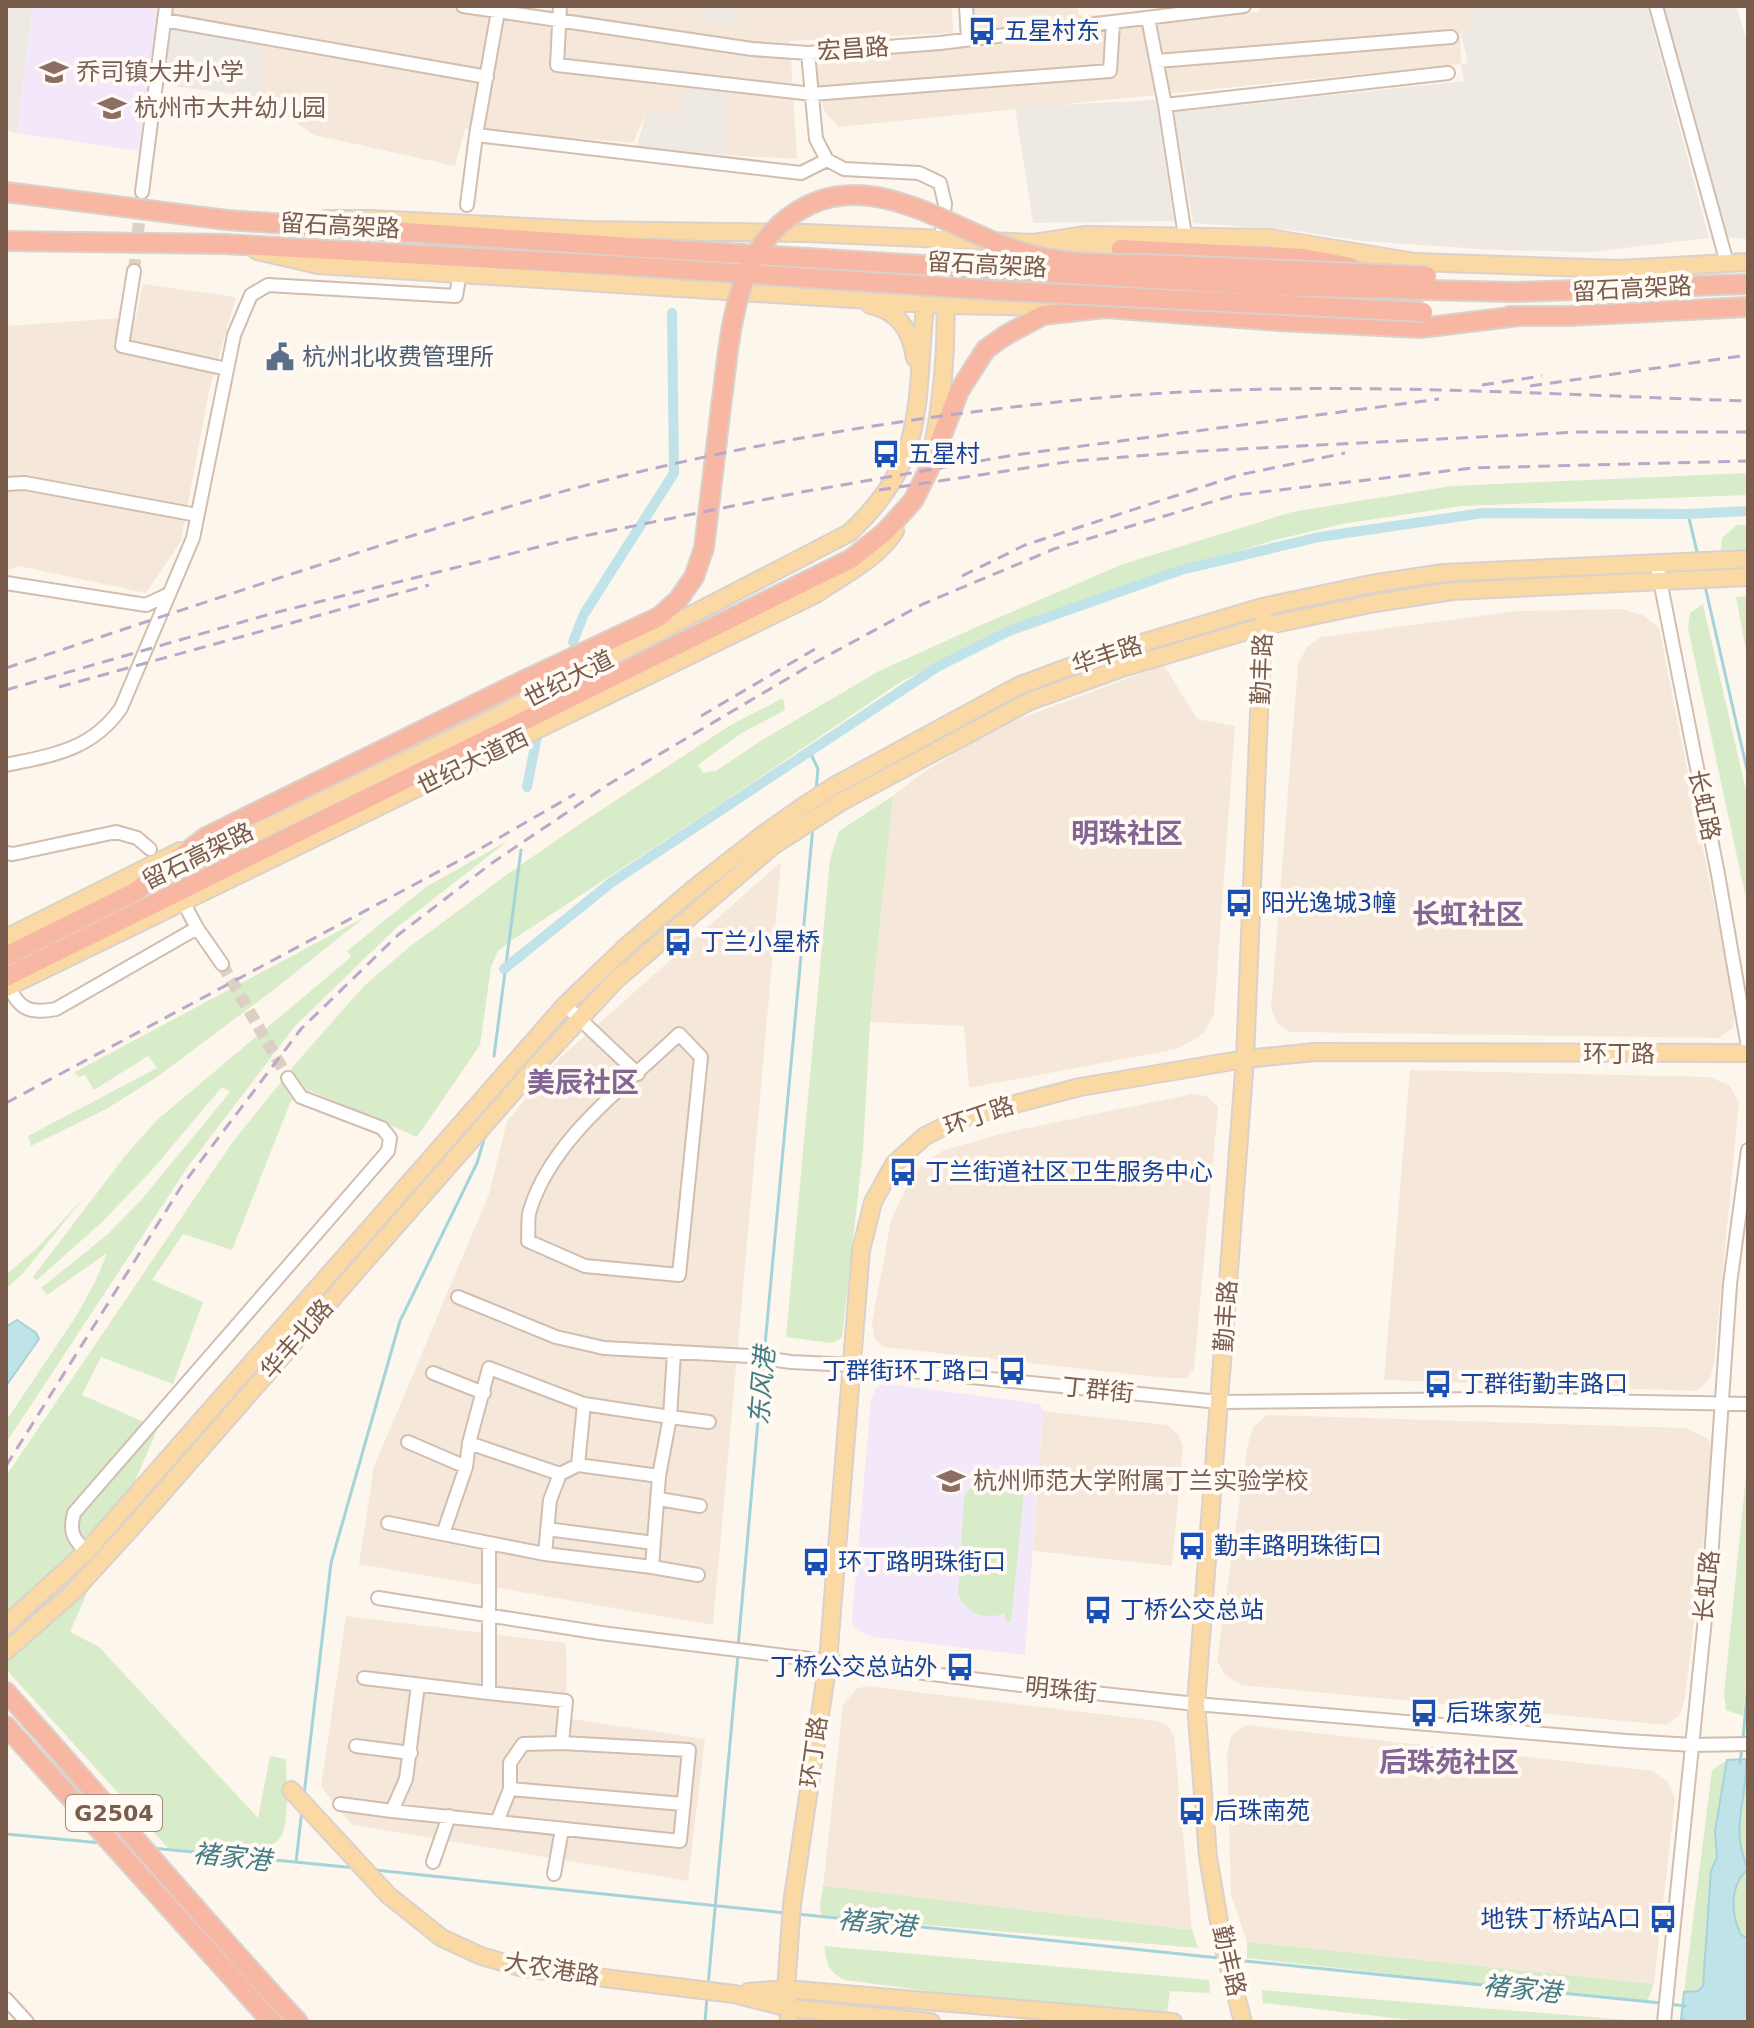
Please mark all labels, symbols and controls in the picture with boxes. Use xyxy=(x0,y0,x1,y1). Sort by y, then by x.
bus stop icon: 五星村东 xyxy=(967,16,997,46)
place label: 五星村东 xyxy=(1004,17,1100,45)
street label: 宏昌路 xyxy=(816,33,890,65)
school or university icon: 乔司镇大井小学 xyxy=(39,57,69,87)
place label: 乔司镇大井小学 xyxy=(76,58,244,86)
school or university icon: 杭州市大井幼儿园 xyxy=(97,93,127,123)
place label: 杭州市大井幼儿园 xyxy=(134,94,326,122)
street label: 留石高架路 xyxy=(279,209,401,243)
street label: 留石高架路 xyxy=(926,248,1048,282)
street label: 留石高架路 xyxy=(1571,272,1693,306)
public building icon: 杭州北收费管理所 xyxy=(265,342,295,372)
place label: 杭州北收费管理所 xyxy=(302,343,494,371)
bus stop icon: 五星村 xyxy=(871,439,901,469)
place label: 五星村 xyxy=(908,440,980,468)
street label: 华丰路 xyxy=(1068,631,1146,679)
street label: 勤丰路 xyxy=(1247,633,1277,705)
street label: 世纪大道 xyxy=(520,645,618,713)
street label: 世纪大道西 xyxy=(413,723,533,801)
street label: 长虹路 xyxy=(1683,767,1725,843)
street label: 留石高架路 xyxy=(138,817,258,895)
district label: 明珠社区 xyxy=(1071,817,1183,850)
bus stop icon: 阳光逸城3幢 xyxy=(1224,888,1254,918)
place label: 阳光逸城3幢 xyxy=(1261,889,1396,917)
district label: 长虹社区 xyxy=(1412,898,1524,931)
bus stop icon: 丁兰小星桥 xyxy=(663,927,693,957)
place label: 丁兰小星桥 xyxy=(700,928,820,956)
street label: 环丁路 xyxy=(1583,1040,1655,1068)
district label: 美辰社区 xyxy=(527,1066,639,1099)
street label: 环丁路 xyxy=(940,1091,1018,1141)
bus stop icon: 丁兰街道社区卫生服务中心 xyxy=(888,1157,918,1187)
place label: 丁兰街道社区卫生服务中心 xyxy=(925,1158,1213,1186)
street label: 勤丰路 xyxy=(1210,1279,1242,1353)
street label: 华丰北路 xyxy=(255,1294,339,1384)
water label: 东风港 xyxy=(744,1342,781,1426)
bus stop icon: 丁群街环丁路口 xyxy=(997,1356,1027,1386)
place label: 丁群街环丁路口 xyxy=(822,1357,990,1385)
bus stop icon: 丁群街勤丰路口 xyxy=(1423,1369,1453,1399)
place label: 丁群街勤丰路口 xyxy=(1460,1370,1628,1398)
street label: 丁群街 xyxy=(1061,1372,1135,1408)
school or university icon: 杭州师范大学附属丁兰实验学校 xyxy=(936,1466,966,1496)
place label: 杭州师范大学附属丁兰实验学校 xyxy=(973,1467,1309,1495)
bus stop icon: 勤丰路明珠街口 xyxy=(1177,1531,1207,1561)
place label: 勤丰路明珠街口 xyxy=(1214,1532,1382,1560)
bus stop icon: 环丁路明珠街口 xyxy=(801,1547,831,1577)
place label: 环丁路明珠街口 xyxy=(838,1548,1006,1576)
street label: 长虹路 xyxy=(1689,1549,1725,1623)
bus stop icon: 丁桥公交总站 xyxy=(1083,1595,1113,1625)
place label: 丁桥公交总站 xyxy=(1120,1596,1264,1624)
bus stop icon: 丁桥公交总站外 xyxy=(945,1652,975,1682)
place label: 丁桥公交总站外 xyxy=(770,1653,938,1681)
street label: 明珠街 xyxy=(1024,1672,1098,1708)
bus stop icon: 后珠家苑 xyxy=(1409,1698,1439,1728)
place label: 后珠家苑 xyxy=(1446,1699,1542,1727)
street label: 环丁路 xyxy=(795,1714,833,1790)
district label: 后珠苑社区 xyxy=(1379,1746,1519,1779)
road number: G2504 xyxy=(66,1795,162,1831)
bus stop icon: 后珠南苑 xyxy=(1177,1796,1207,1826)
place label: 后珠南苑 xyxy=(1214,1797,1310,1825)
water label: 褚家港 xyxy=(192,1838,276,1876)
water label: 褚家港 xyxy=(837,1904,921,1942)
bus stop icon: 地铁丁桥站A口 xyxy=(1648,1904,1678,1934)
place label: 地铁丁桥站A口 xyxy=(1481,1905,1641,1933)
street label: 勤丰路 xyxy=(1207,1923,1251,1999)
street label: 大农港路 xyxy=(502,1948,602,1990)
water label: 褚家港 xyxy=(1482,1970,1566,2008)

